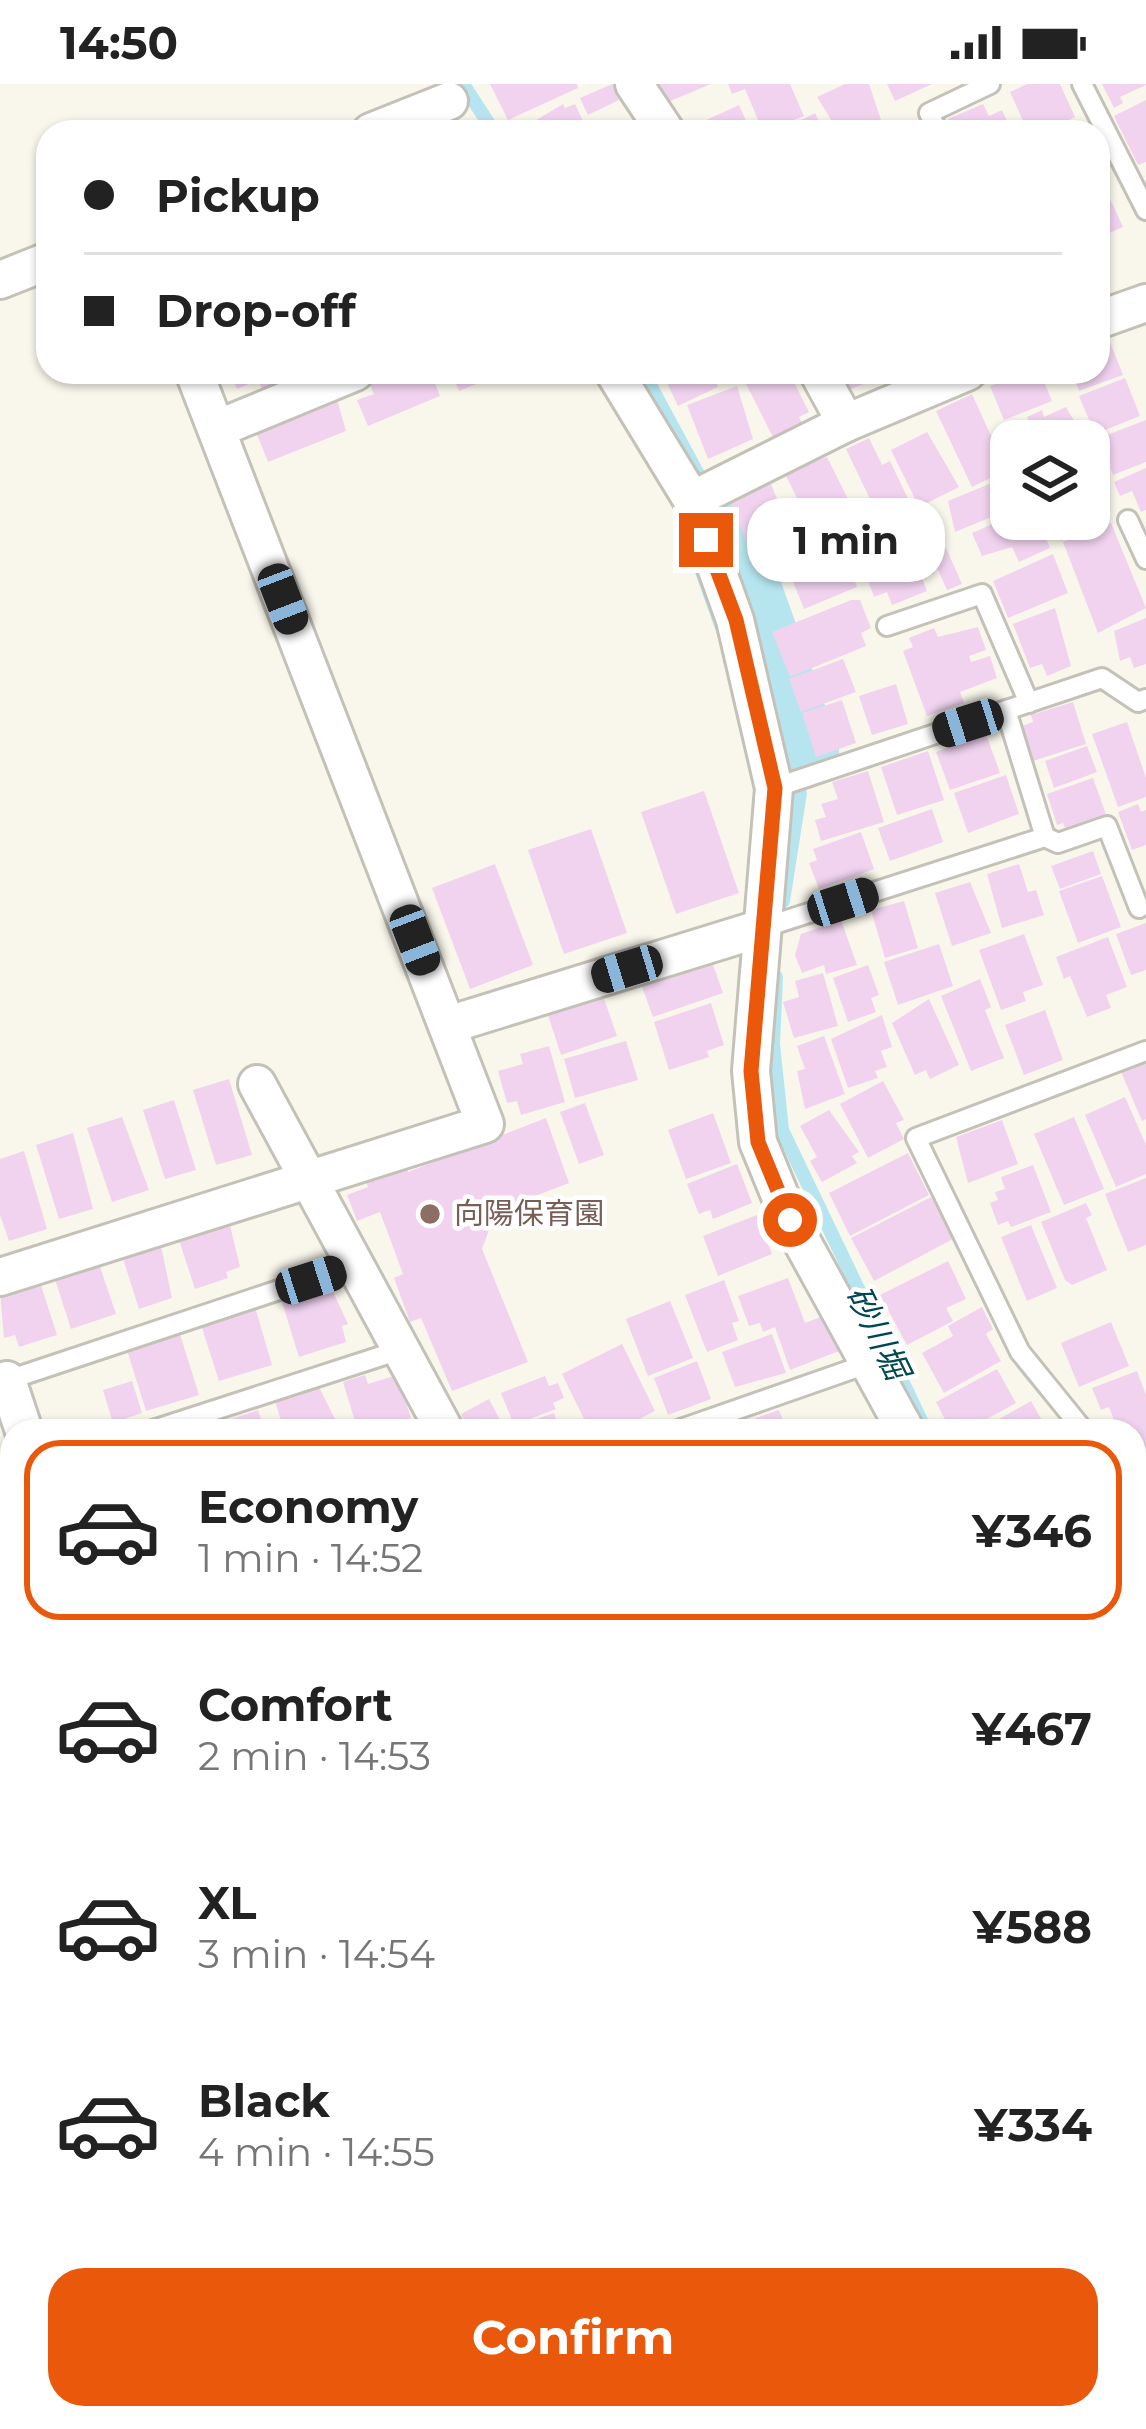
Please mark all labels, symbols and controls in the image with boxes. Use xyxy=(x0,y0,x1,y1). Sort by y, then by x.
text: 14:50 xyxy=(60,15,178,70)
text: Pickup xyxy=(156,168,320,223)
text: Drop-off xyxy=(156,283,356,338)
map controls xyxy=(990,420,1110,540)
button: layers xyxy=(990,420,1110,540)
callout: 1 min xyxy=(748,498,946,582)
route end xyxy=(679,513,733,567)
text: 1 min xyxy=(793,516,899,564)
car xyxy=(253,559,313,639)
car xyxy=(928,695,1008,751)
car xyxy=(803,874,883,930)
car xyxy=(385,900,445,980)
car xyxy=(587,941,667,997)
route start xyxy=(763,1193,817,1247)
place label: 向陽保育園 xyxy=(454,1195,604,1232)
marker: 向陽保育園 xyxy=(417,1201,443,1227)
car xyxy=(271,1252,351,1308)
water label: 砂川堀 xyxy=(838,1279,920,1390)
icon: car xyxy=(54,1476,162,1584)
text: Economy xyxy=(198,1479,418,1534)
text: ¥346 xyxy=(972,1503,1092,1558)
text: 1 min · 14:52 xyxy=(198,1534,423,1582)
icon: car xyxy=(54,1674,162,1782)
text: Comfort xyxy=(198,1677,393,1732)
text: ¥467 xyxy=(972,1701,1092,1756)
text: 2 min · 14:53 xyxy=(198,1732,431,1780)
icon: car xyxy=(54,1872,162,1980)
text: XL xyxy=(198,1875,256,1930)
text: ¥588 xyxy=(973,1899,1092,1954)
text: 3 min · 14:54 xyxy=(198,1930,435,1978)
icon: car xyxy=(54,2070,162,2178)
text: Black xyxy=(198,2073,330,2128)
text: ¥334 xyxy=(974,2097,1092,2152)
text: 4 min · 14:55 xyxy=(198,2128,435,2176)
button: Confirm xyxy=(48,2268,1098,2406)

